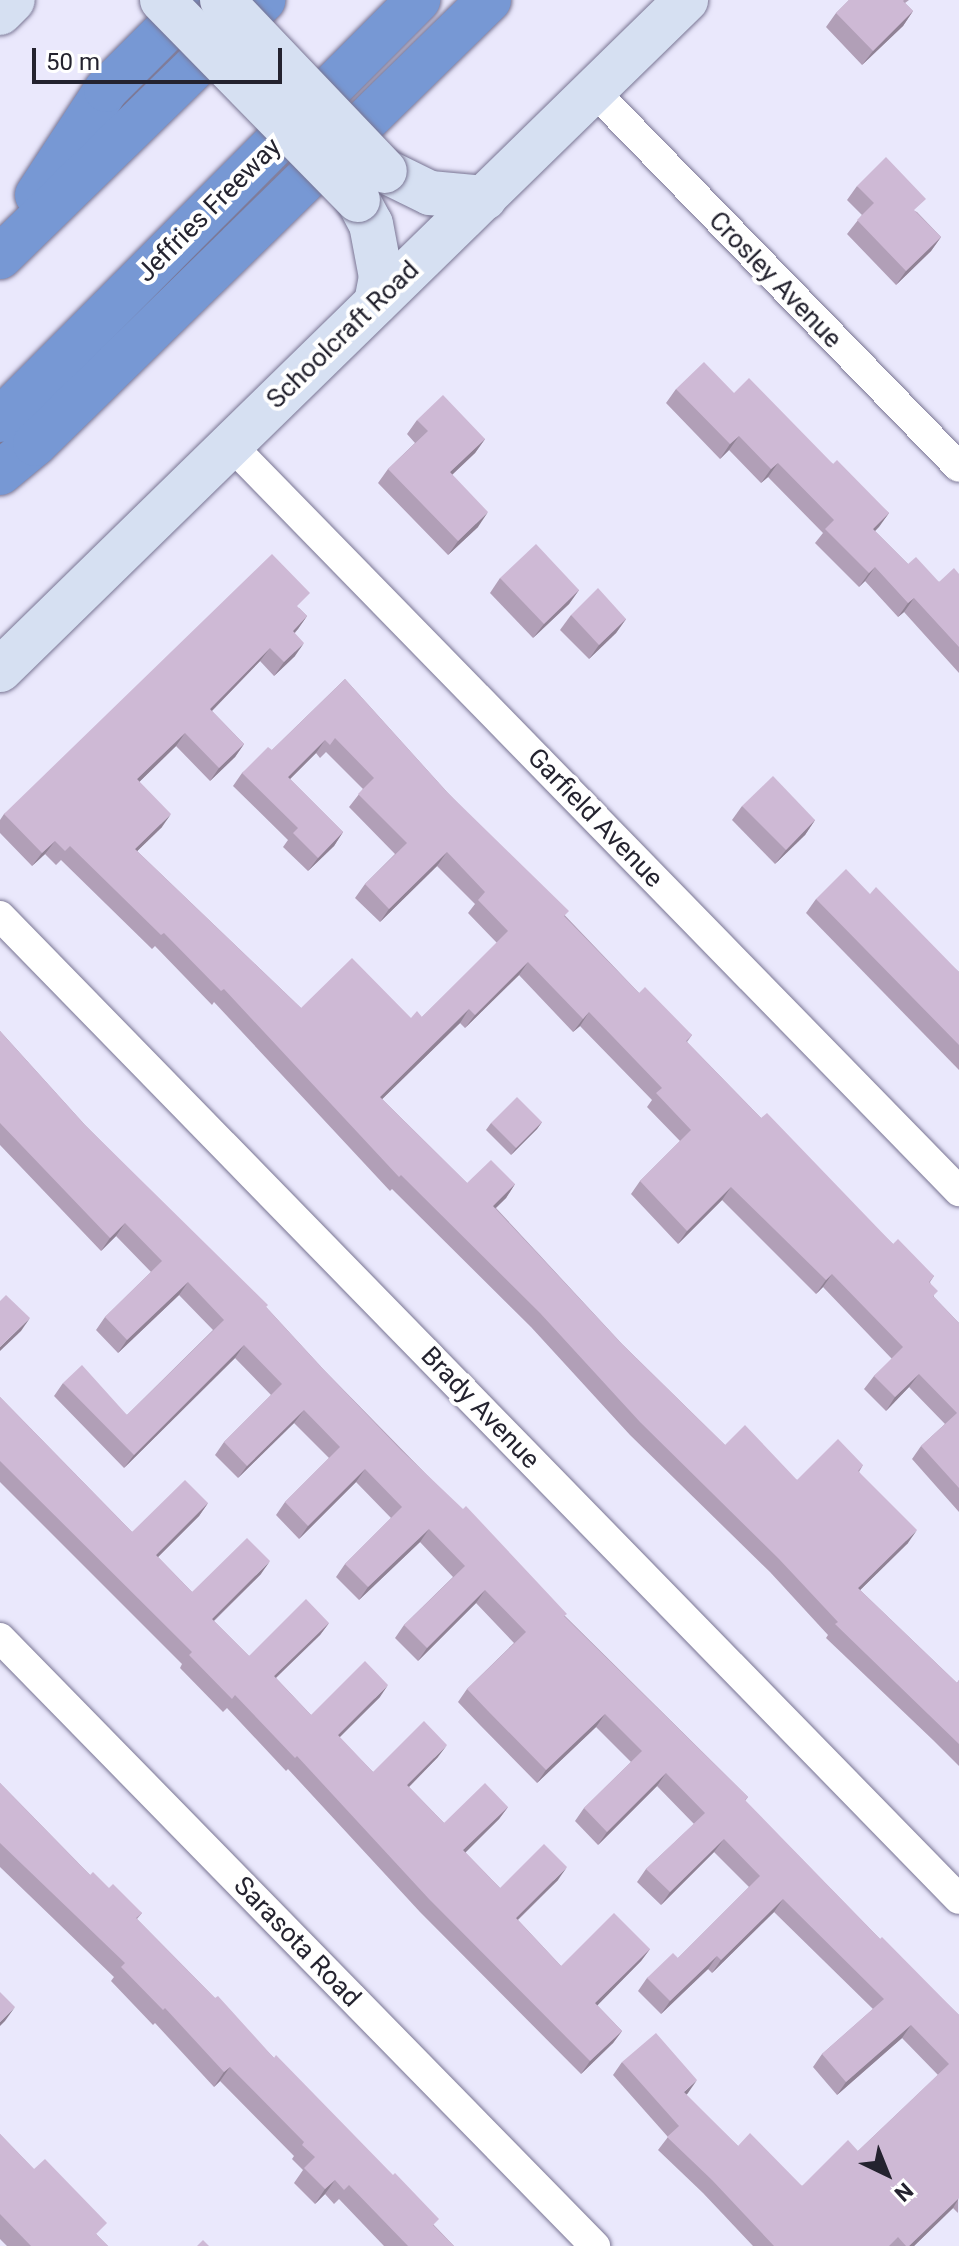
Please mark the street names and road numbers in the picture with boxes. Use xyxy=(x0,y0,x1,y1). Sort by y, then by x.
street label: Jeffries Freeway xyxy=(130,131,288,289)
street label: Crosley Avenue xyxy=(702,205,848,355)
street label: Schoolcraft Road xyxy=(261,255,425,415)
street label: Garfield Avenue xyxy=(521,742,669,894)
street label: Brady Avenue xyxy=(414,1341,546,1475)
street label: Sarasota Road xyxy=(227,1870,367,2014)

